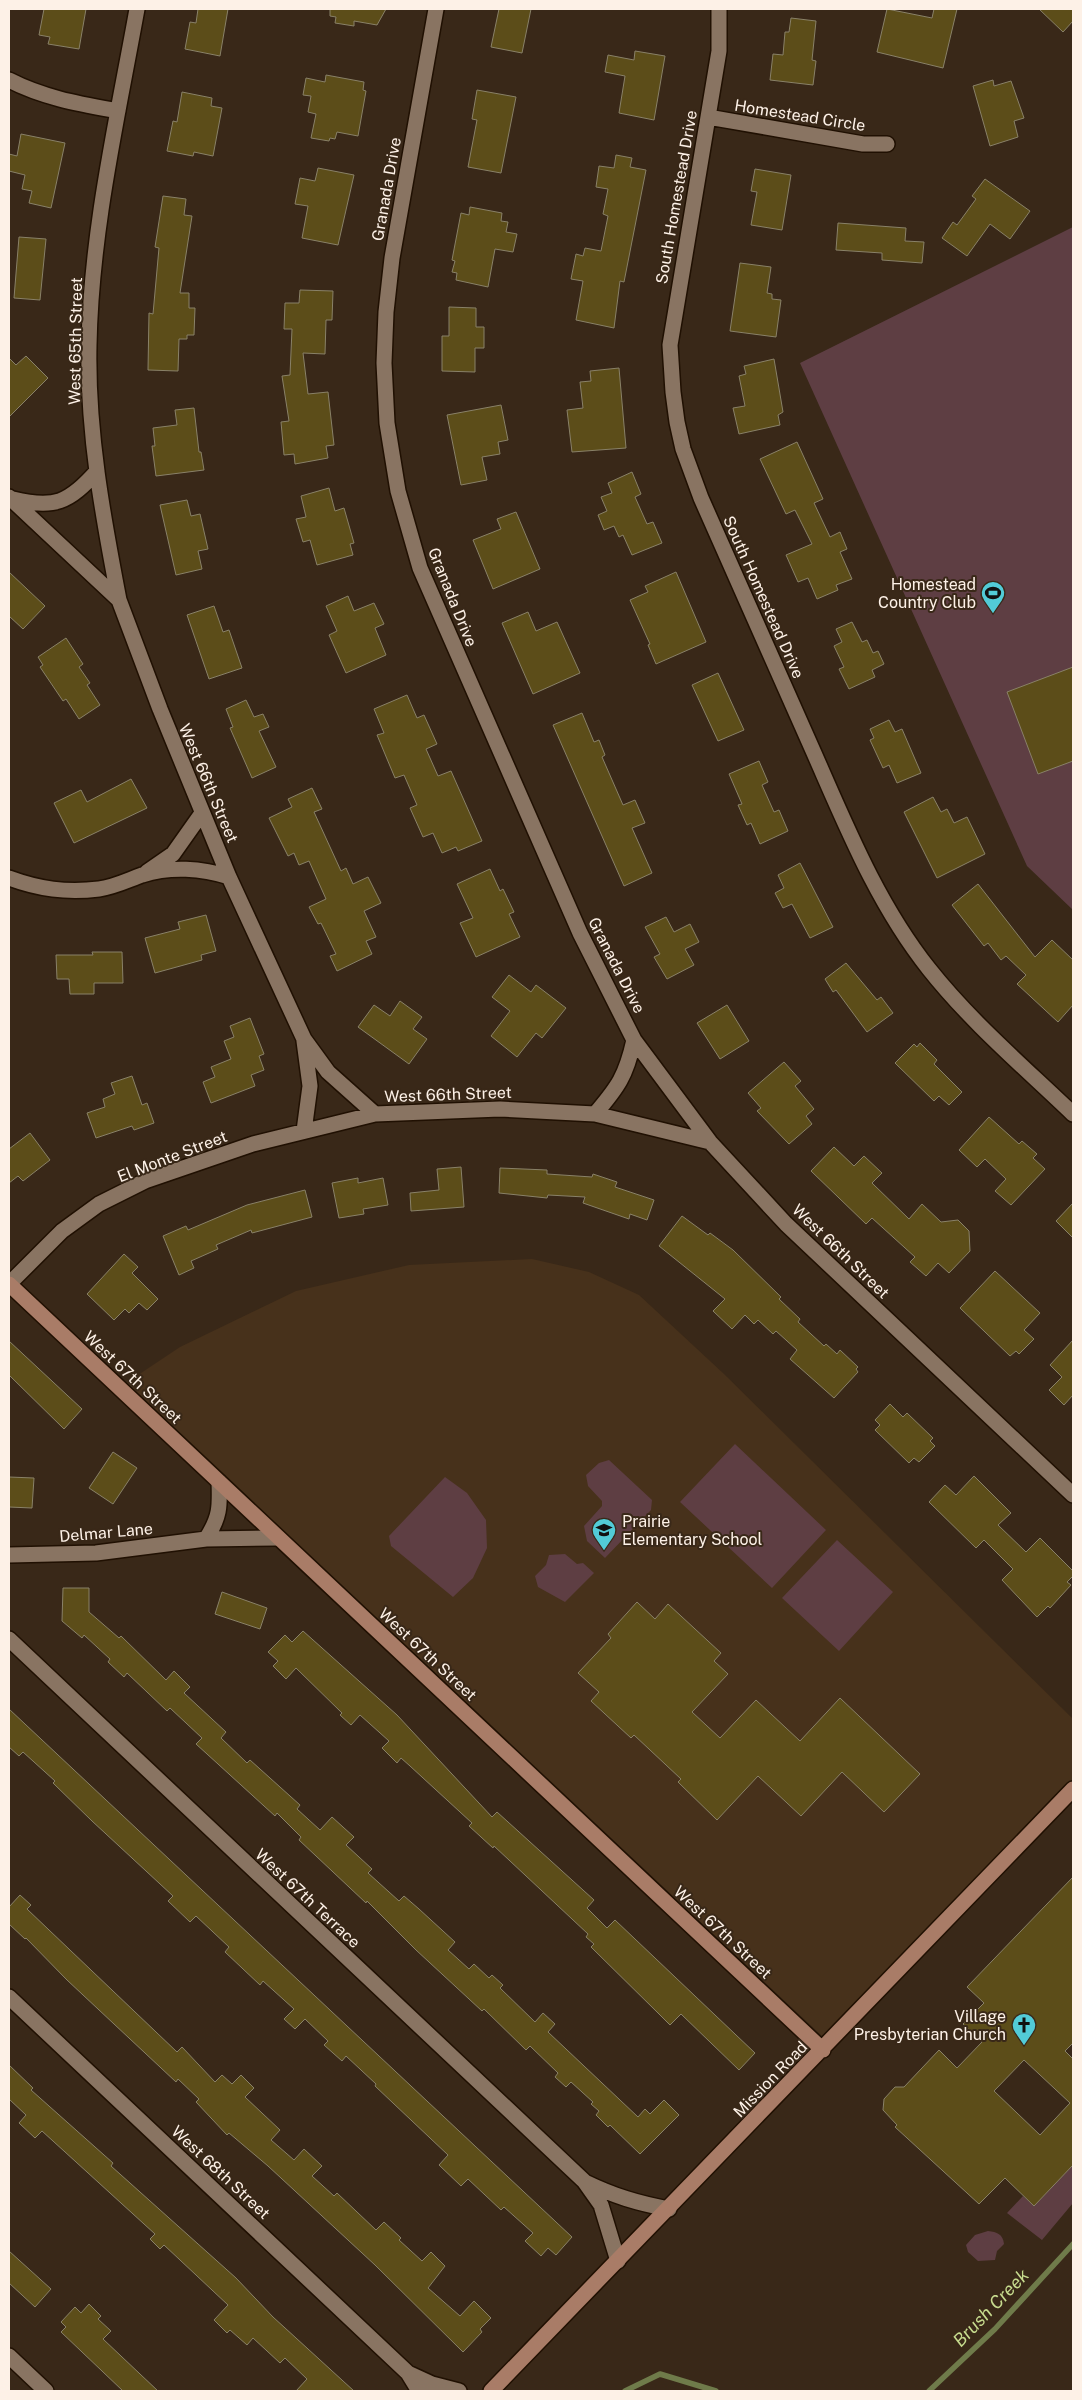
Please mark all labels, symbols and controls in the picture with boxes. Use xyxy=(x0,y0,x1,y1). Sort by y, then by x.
street label: Homestead Circle xyxy=(733,96,867,135)
street label: South Homestead Drive xyxy=(652,109,701,285)
street label: Granada Drive xyxy=(368,136,405,243)
street label: West 65th Street xyxy=(65,277,86,405)
street label: South Homestead Drive xyxy=(719,513,808,681)
street label: Granada Drive xyxy=(424,545,481,650)
place label: Homestead Country Club xyxy=(878,575,976,612)
sports icon: Homestead Country Club xyxy=(980,580,1006,614)
street label: West 66th Street xyxy=(175,721,242,846)
street label: Granada Drive xyxy=(584,914,649,1016)
street label: West 66th Street xyxy=(384,1083,512,1106)
street label: El Monte Street xyxy=(115,1127,230,1186)
street label: West 66th Street xyxy=(788,1200,893,1302)
street label: West 67th Street xyxy=(80,1327,186,1428)
place label: Prairie Elementary School xyxy=(622,1512,763,1549)
school or university icon: Prairie Elementary School xyxy=(591,1517,617,1551)
street label: Delmar Lane xyxy=(58,1519,154,1546)
street label: West 67th Street xyxy=(375,1604,481,1705)
street label: West 67th Terrace xyxy=(251,1845,364,1952)
street label: West 67th Street xyxy=(670,1882,776,1983)
place label: Village Presbyterian Church xyxy=(854,2007,1006,2044)
church icon: Village Presbyterian Church xyxy=(1011,2012,1037,2046)
street label: Mission Road xyxy=(729,2037,811,2121)
street label: West 68th Street xyxy=(167,2122,274,2223)
water label: Brush Creek xyxy=(948,2264,1033,2351)

